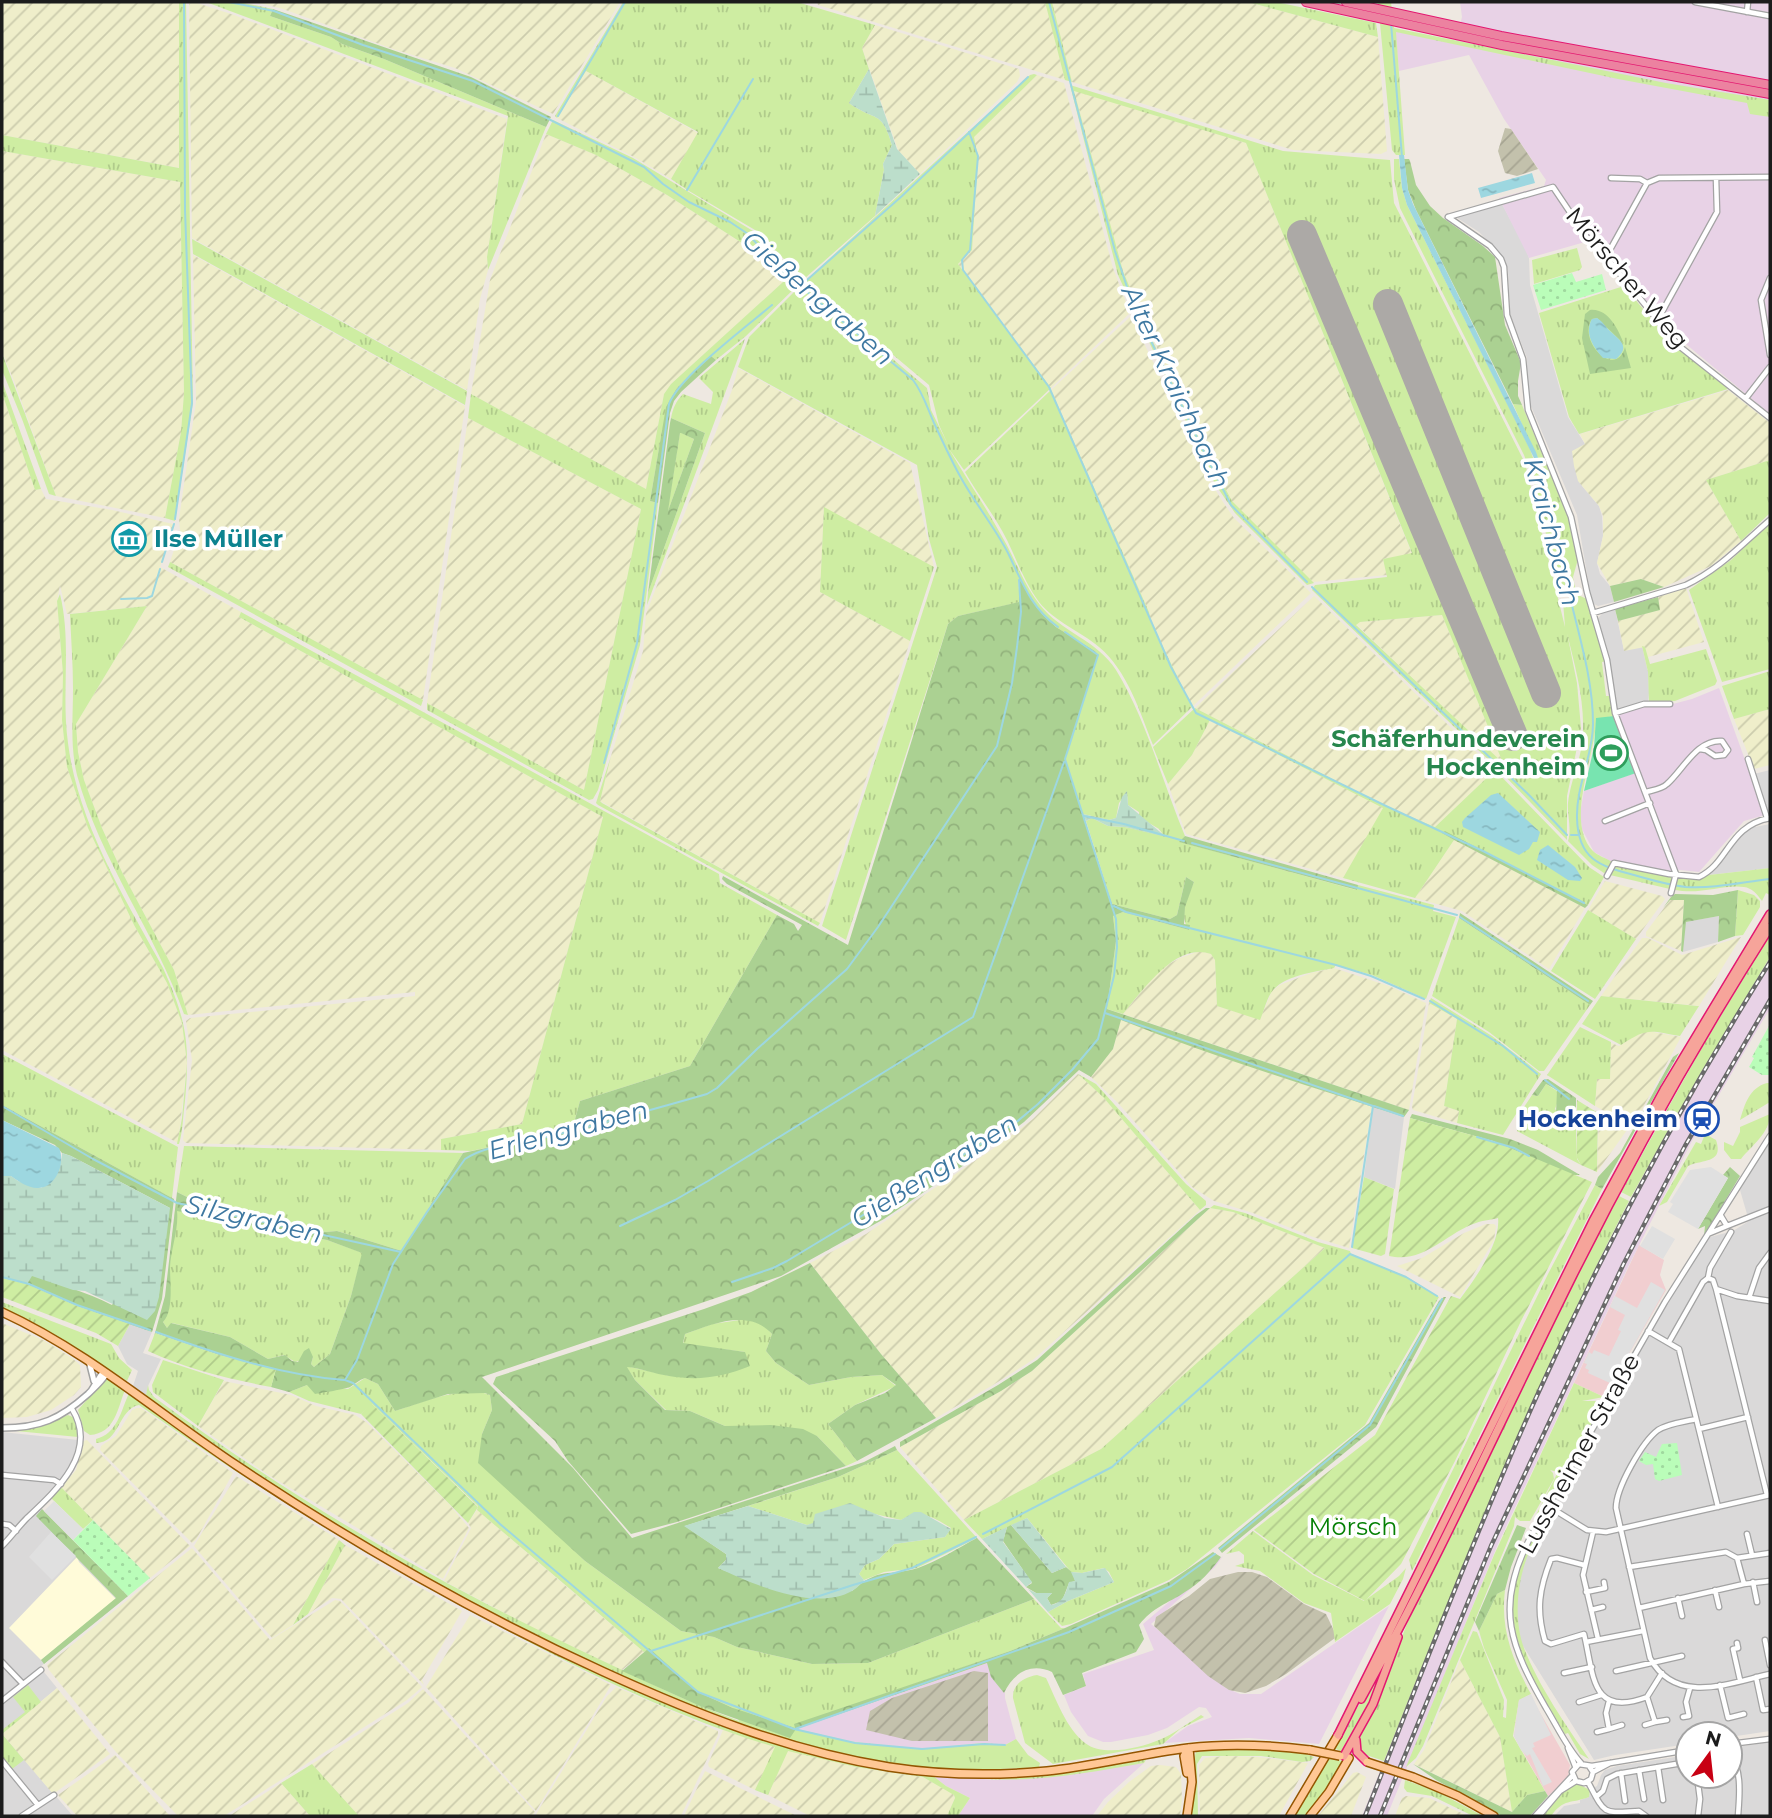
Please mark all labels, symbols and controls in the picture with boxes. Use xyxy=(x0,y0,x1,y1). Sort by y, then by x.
street label: Mörscher Weg xyxy=(1560,201,1695,354)
water label: Gießengraben xyxy=(736,224,900,372)
water label: Alter Kraichbach xyxy=(1114,278,1237,494)
water label: Kraichbach xyxy=(1517,454,1587,610)
museum icon: Ilse Müller xyxy=(110,520,148,558)
place label: Ilse Müller xyxy=(154,524,283,553)
place label: Schäferhundeverein Hockenheim xyxy=(1331,724,1586,781)
sports icon: Schäferhundeverein Hockenheim xyxy=(1592,734,1630,772)
water label: Erlengraben xyxy=(484,1093,652,1167)
station icon: Hockenheim xyxy=(1683,1100,1721,1138)
place label: Hockenheim xyxy=(1518,1104,1678,1133)
water label: Gießengraben xyxy=(845,1107,1023,1235)
water label: Silzgraben xyxy=(182,1188,326,1250)
street label: Lussheimer Straße xyxy=(1511,1349,1646,1559)
park label: Mörsch xyxy=(1309,1512,1397,1541)
north arrow xyxy=(1674,1720,1744,1790)
text: N xyxy=(1703,1726,1724,1752)

